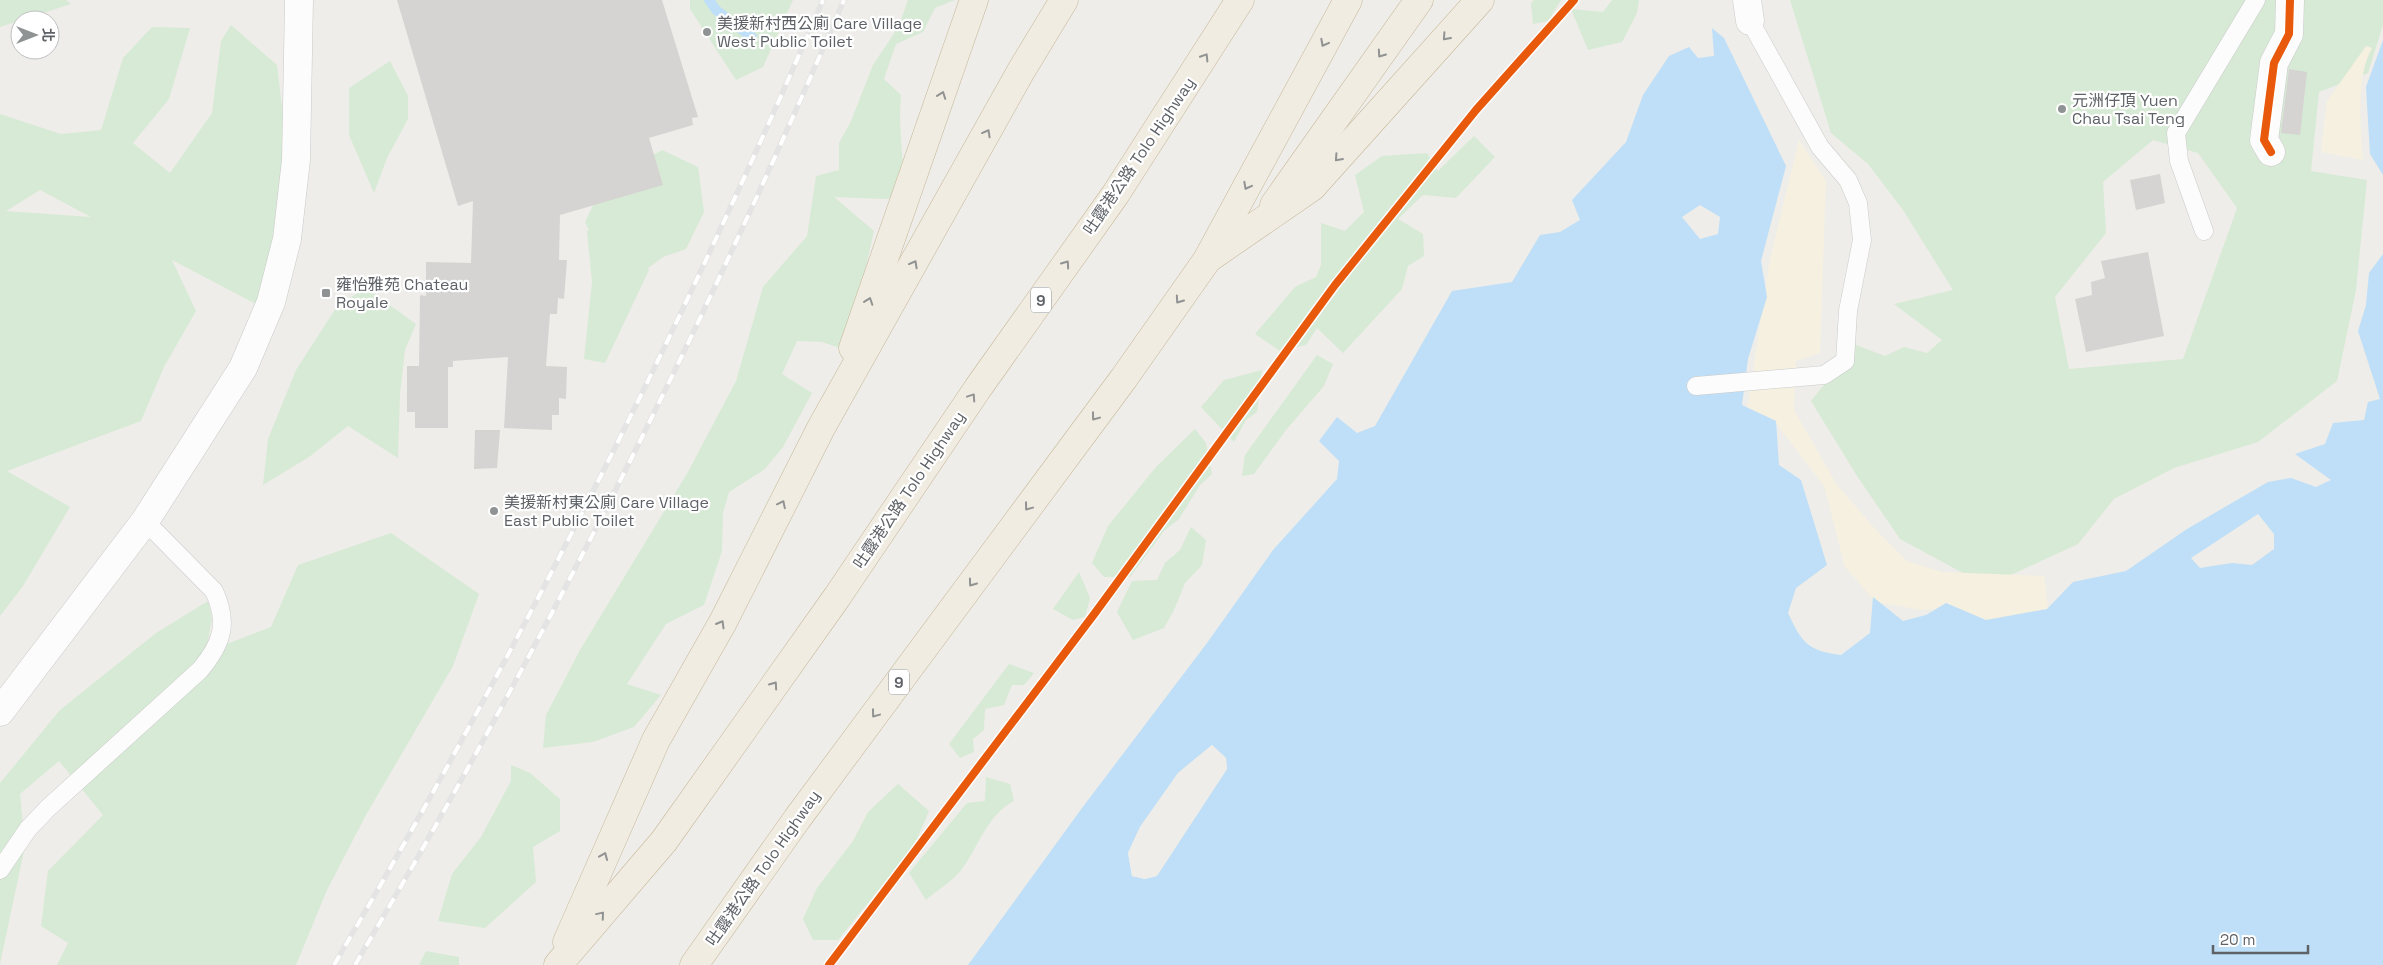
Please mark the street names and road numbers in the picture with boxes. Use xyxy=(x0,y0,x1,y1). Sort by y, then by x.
street label: 吐露港公路 Tolo Highway xyxy=(1078,73,1200,239)
road number: 9 xyxy=(1031,288,1051,312)
street label: 吐露港公路 Tolo Highway xyxy=(848,407,970,573)
road number: 9 xyxy=(889,670,909,694)
street label: 吐露港公路 Tolo Highway xyxy=(701,786,825,950)

